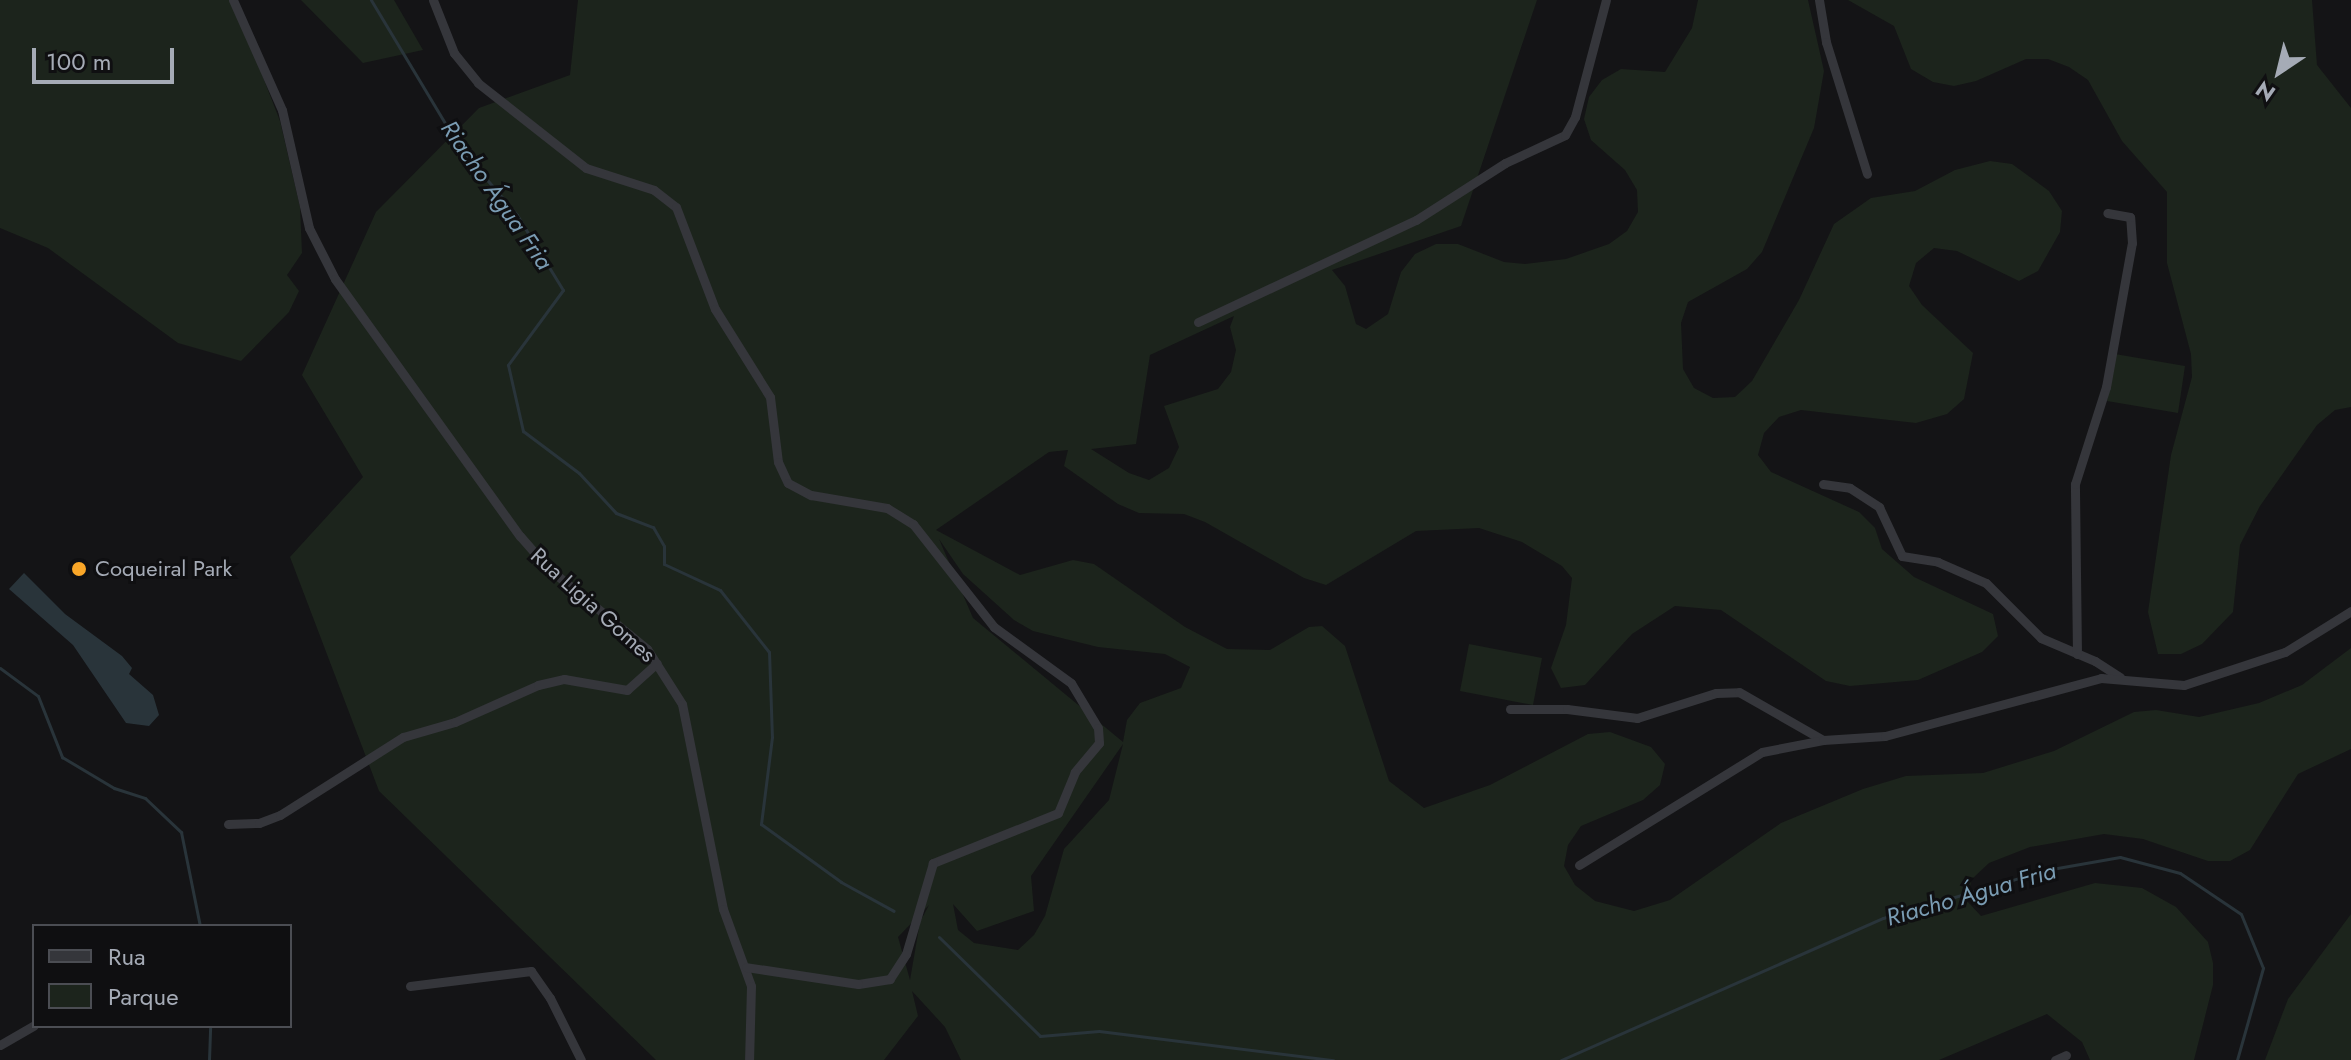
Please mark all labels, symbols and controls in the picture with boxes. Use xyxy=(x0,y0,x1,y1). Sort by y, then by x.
scale bar xyxy=(36,32,178,82)
north arrow xyxy=(2239,32,2319,112)
text: 100 m xyxy=(46,44,112,79)
text: N xyxy=(2249,74,2282,110)
water label: Riacho Água Fria xyxy=(435,115,559,275)
street label: Rua Ligia Gomes xyxy=(525,542,661,668)
place label: Coqueiral Park xyxy=(95,556,232,582)
marker: Coqueiral Park xyxy=(70,560,88,578)
water label: Riacho Água Fria xyxy=(1883,856,2059,932)
legend xyxy=(32,924,292,1028)
text: Rua xyxy=(108,939,146,974)
text: Parque xyxy=(108,979,179,1014)

